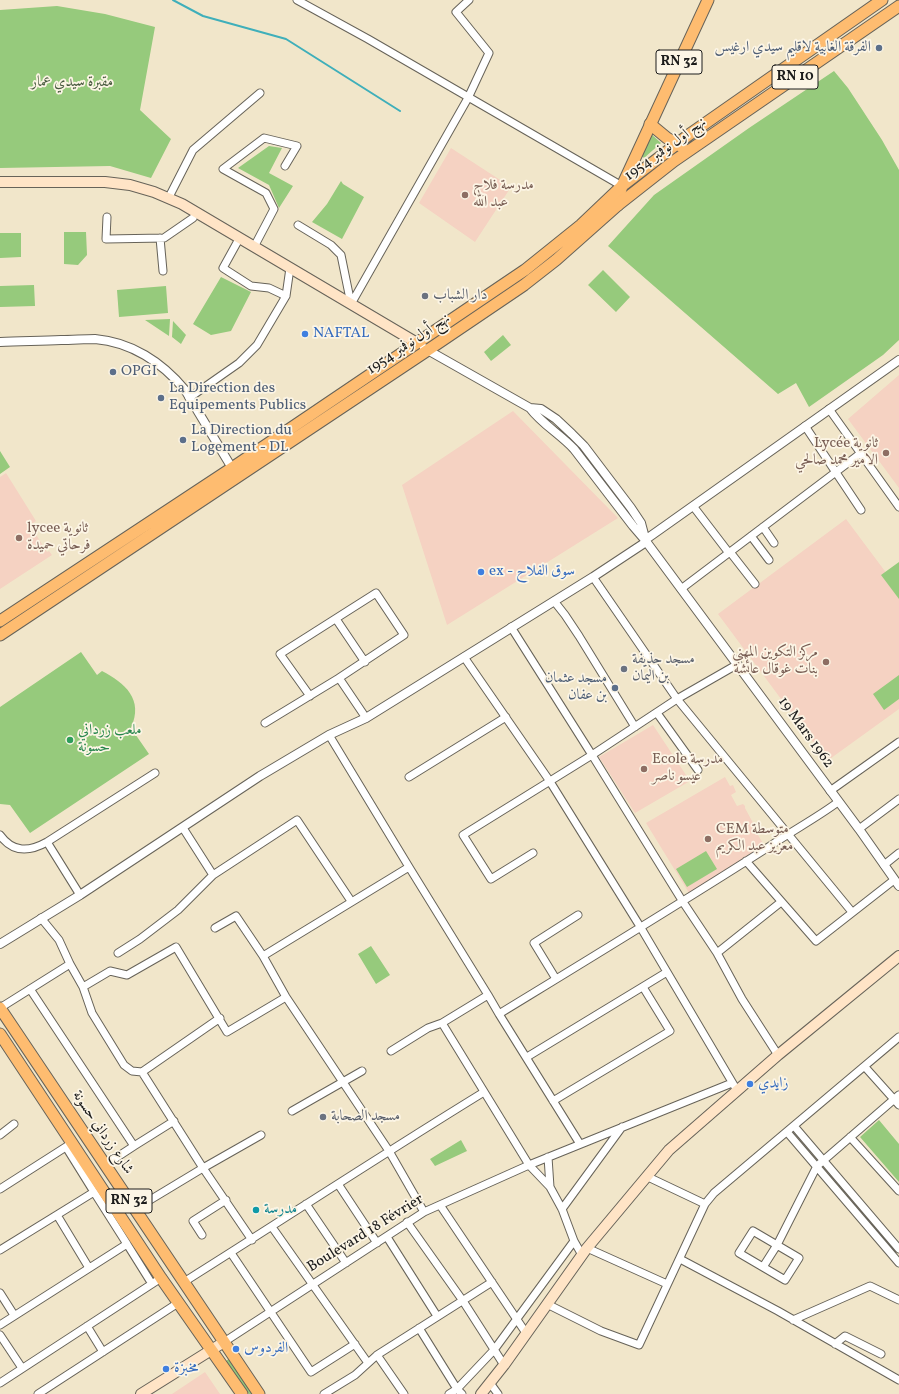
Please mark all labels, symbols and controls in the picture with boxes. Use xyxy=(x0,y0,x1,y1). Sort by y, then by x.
place label: الفرقة الغابية لاقليم سيدي ارغيس xyxy=(714,39,871,57)
marker: الفرقة الغابية لاقليم سيدي ارغيس xyxy=(874,43,884,53)
road number: RN 32 xyxy=(656,50,702,74)
road number: RN 10 xyxy=(772,65,818,89)
park label: مقبرة سيدي عمار xyxy=(31,74,113,92)
street label: نهج أول نوفمبر 1954 xyxy=(622,114,710,186)
place label: مدرسة فلاح عبد الله xyxy=(473,177,534,212)
marker: مدرسة فلاح عبد الله xyxy=(460,190,470,200)
place label: دار الشباب xyxy=(433,287,487,305)
marker: دار الشباب xyxy=(420,291,430,301)
street label: نهج أول نوفمبر 1954 xyxy=(364,310,454,380)
place label: NAFTAL xyxy=(313,325,369,343)
marker: NAFTAL xyxy=(300,329,310,339)
place label: OPGI xyxy=(121,363,157,381)
marker: OPGI xyxy=(108,367,118,377)
place label: La Direction des Equipements Publics xyxy=(169,380,306,415)
marker: La Direction des Equipements Publics xyxy=(156,393,166,403)
place label: La Direction du Logement - DL xyxy=(191,422,292,457)
marker: La Direction du Logement - DL xyxy=(178,435,188,445)
place label: Lycée ثانوية الامير محمد صالحي xyxy=(795,435,878,470)
marker: Lycée ثانوية الامير محمد صالحي xyxy=(881,448,891,458)
place label: lycee ثانوية فرحاتي حميدة xyxy=(27,520,90,555)
marker: lycee ثانوية فرحاتي حميدة xyxy=(14,533,24,543)
place label: ex - سوق الفلاح xyxy=(489,563,575,581)
marker: ex - سوق الفلاح xyxy=(476,567,486,577)
place label: مركز التكوين المهني بنات غوقال عائشة xyxy=(732,644,818,679)
place label: مسجد حذيفة بن اليمان xyxy=(632,651,695,686)
marker: مركز التكوين المهني بنات غوقال عائشة xyxy=(821,657,831,667)
marker: مسجد حذيفة بن اليمان xyxy=(619,664,629,674)
place label: مسجد عثمان بن عفان xyxy=(545,670,607,705)
marker: مسجد عثمان بن عفان xyxy=(610,683,620,693)
street label: 19 Mars 1962 xyxy=(773,694,837,772)
place label: ملعب زرداني حسونة xyxy=(78,722,142,757)
marker: ملعب زرداني حسونة xyxy=(65,735,75,745)
place label: Ecole مدرسة عيسو ناصر xyxy=(652,751,723,786)
marker: Ecole مدرسة عيسو ناصر xyxy=(639,764,649,774)
place label: CEM متوسطة معزيز عبد الكريم xyxy=(716,821,793,856)
marker: CEM متوسطة معزيز عبد الكريم xyxy=(703,834,713,844)
place label: زايدي xyxy=(758,1075,788,1093)
marker: زايدي xyxy=(745,1079,755,1089)
street label: شارع زرداني حسونة xyxy=(67,1088,137,1178)
place label: مسجد الصحابة xyxy=(331,1108,400,1126)
marker: مسجد الصحابة xyxy=(318,1112,328,1122)
road number: RN 32 xyxy=(106,1189,152,1213)
street label: Boulevard 18 Février xyxy=(305,1191,427,1277)
place label: مدرسة xyxy=(264,1201,297,1219)
marker: مدرسة xyxy=(251,1205,261,1215)
place label: الفردوس xyxy=(244,1340,288,1358)
marker: الفردوس xyxy=(231,1344,241,1354)
place label: مخبزة xyxy=(174,1360,198,1378)
marker: مخبزة xyxy=(161,1364,171,1374)

